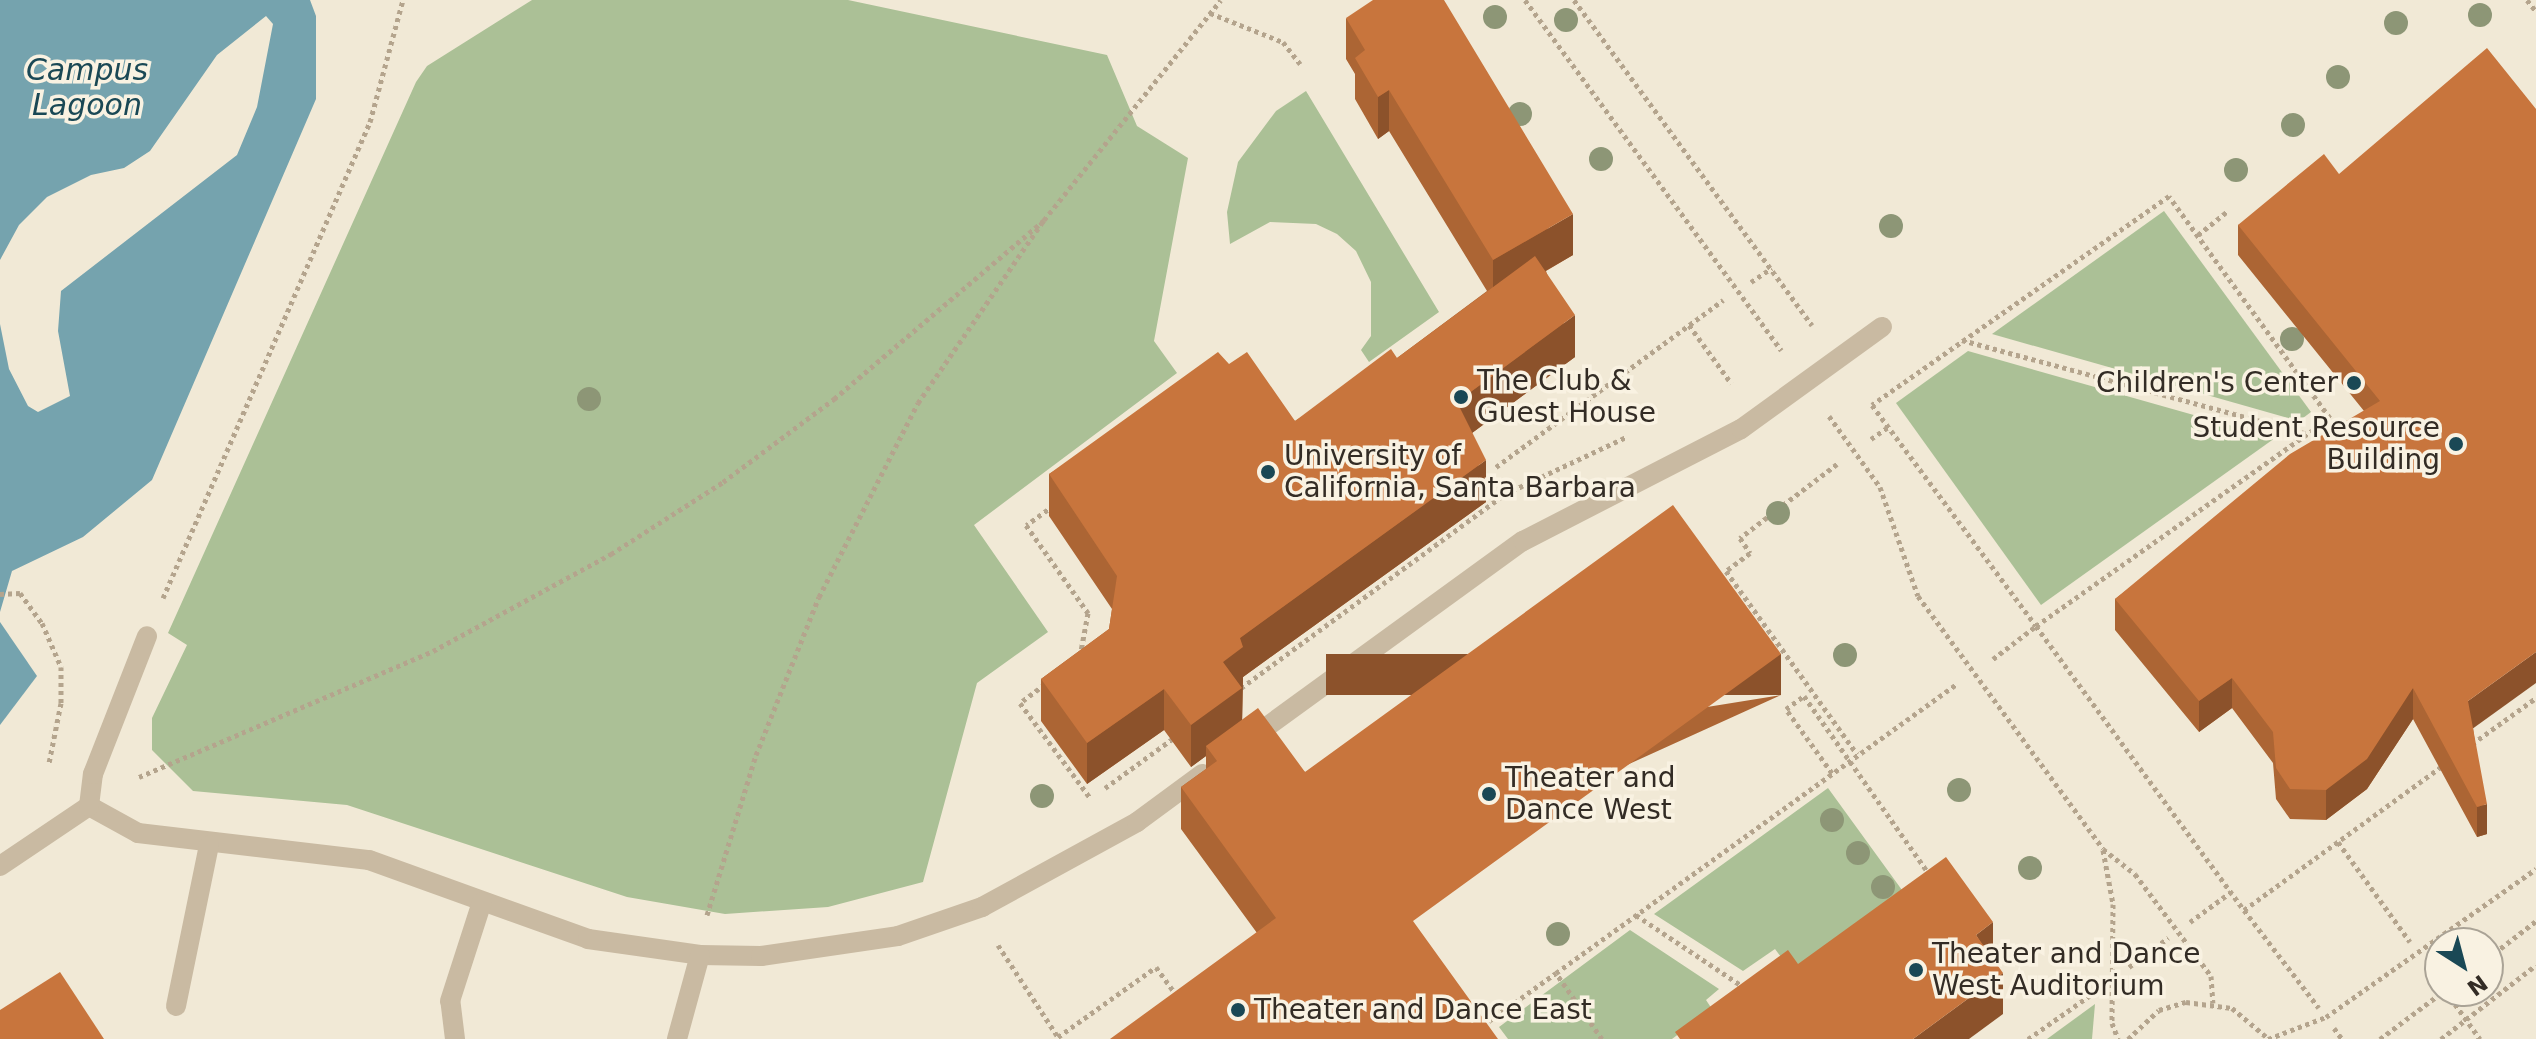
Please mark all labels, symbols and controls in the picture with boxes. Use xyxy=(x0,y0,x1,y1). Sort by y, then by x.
water label: Campus Lagoon xyxy=(26,52,148,122)
place label: The Club & Guest House xyxy=(1477,364,1656,430)
place label: Children's Center xyxy=(2096,366,2338,400)
marker: Children's Center xyxy=(2345,374,2363,392)
marker: The Club & Guest House xyxy=(1452,388,1470,406)
place label: Student Resource Building xyxy=(2192,411,2440,477)
marker: Student Resource Building xyxy=(2447,435,2465,453)
place label: University of California, Santa Barbara xyxy=(1284,439,1636,505)
marker: University of California, Santa Barbara xyxy=(1259,463,1277,481)
place label: Theater and Dance West xyxy=(1505,761,1676,827)
marker: Theater and Dance West xyxy=(1480,785,1498,803)
north arrow xyxy=(2424,927,2504,1007)
place label: Theater and Dance West Auditorium xyxy=(1932,937,2201,1003)
marker: Theater and Dance West Auditorium xyxy=(1907,961,1925,979)
text: N xyxy=(2462,970,2492,1001)
place label: Theater and Dance East xyxy=(1254,993,1592,1027)
marker: Theater and Dance East xyxy=(1229,1001,1247,1019)

